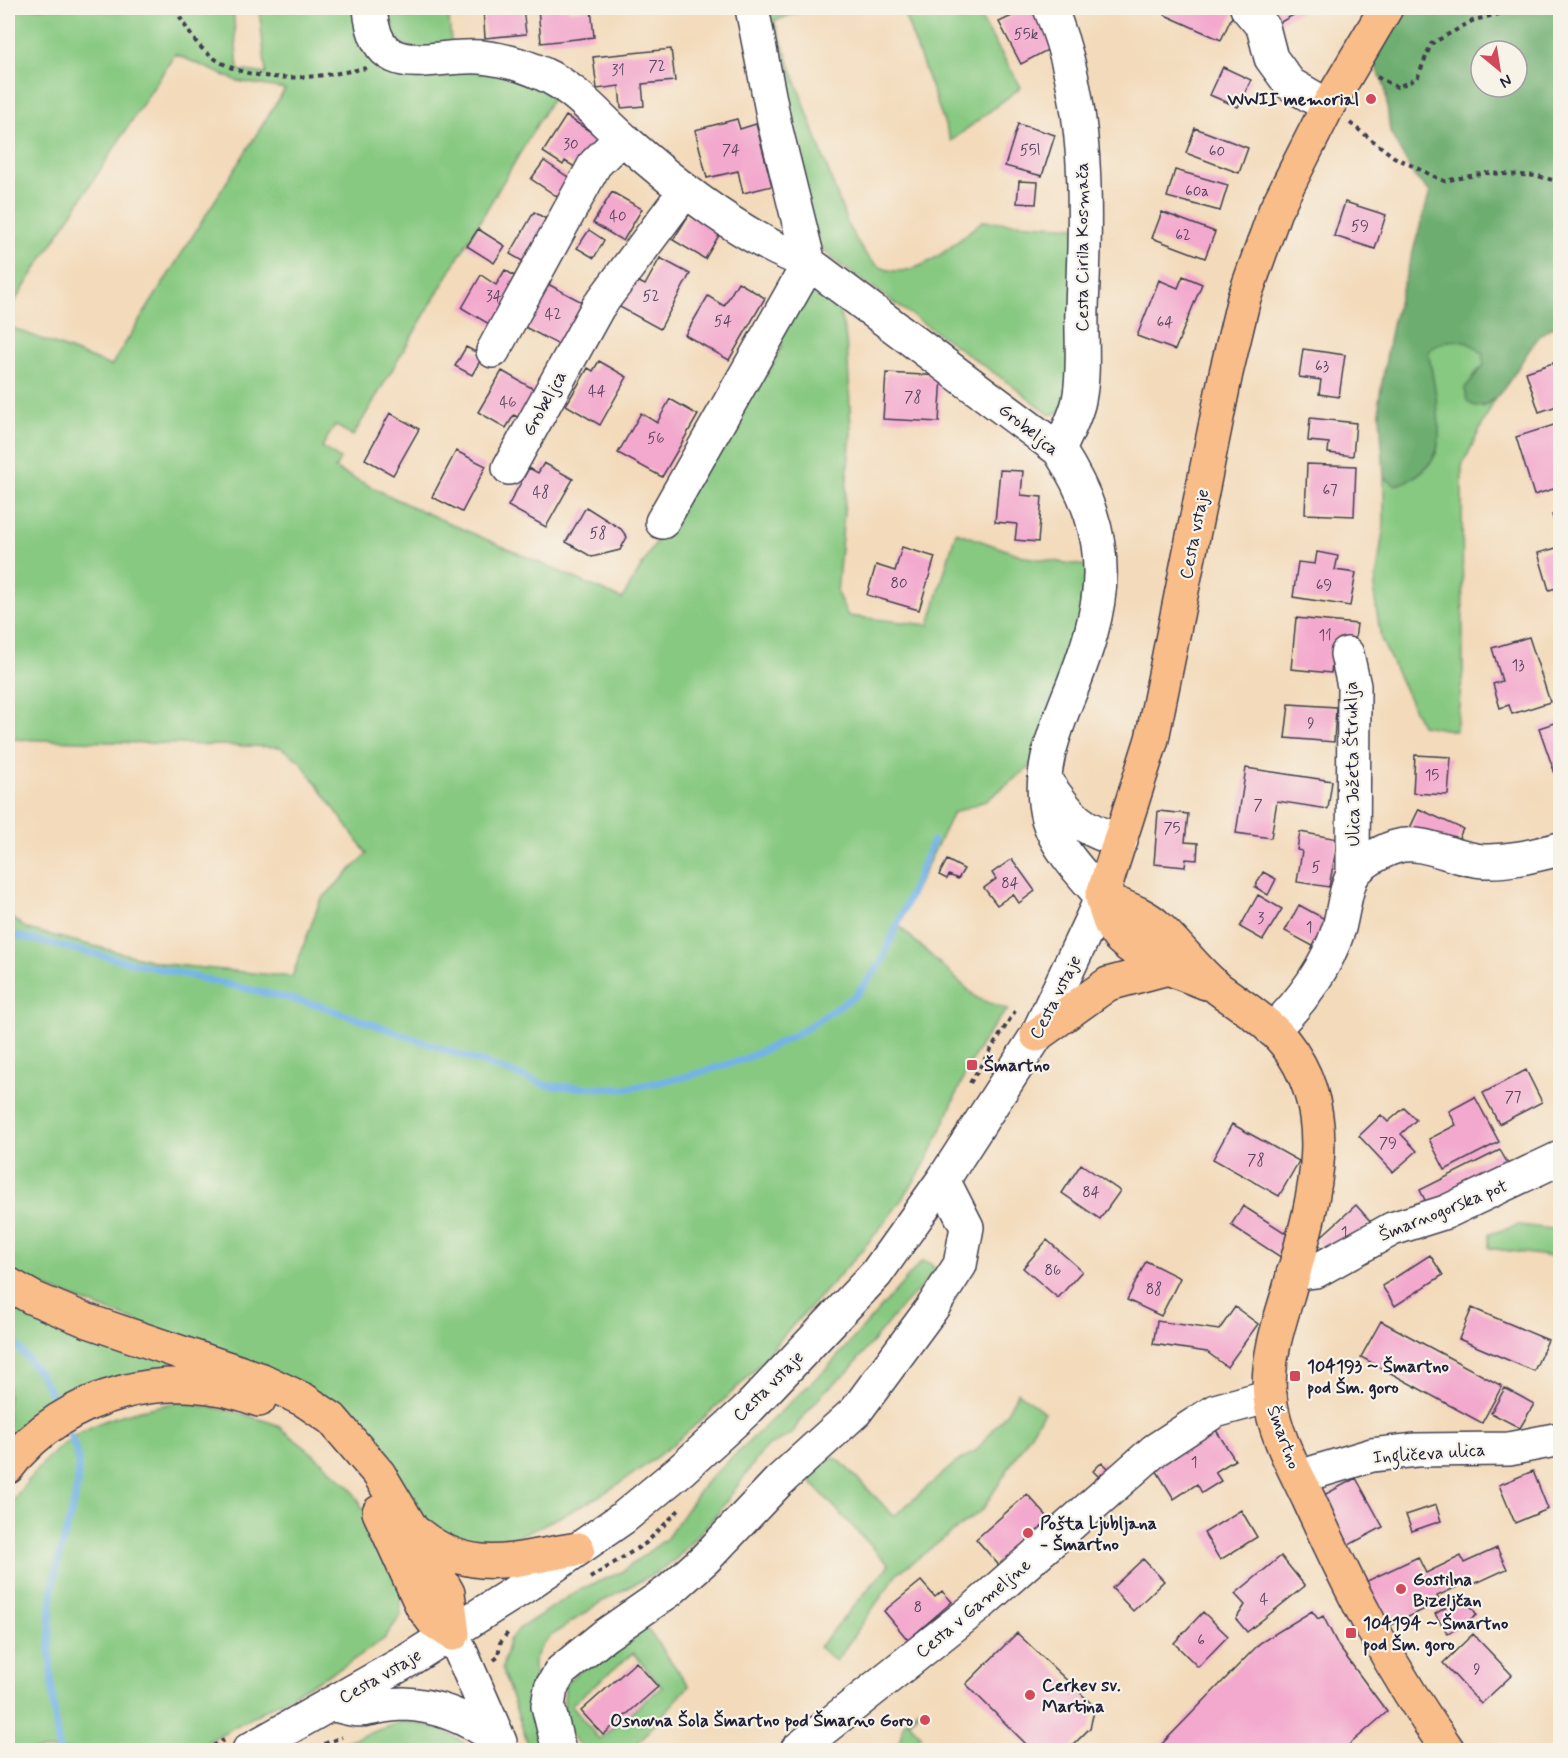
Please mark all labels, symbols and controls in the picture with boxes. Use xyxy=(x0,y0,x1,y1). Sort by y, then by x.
house number: 55k xyxy=(1014,25,1039,45)
north arrow xyxy=(1469,39,1529,99)
house number: 72 xyxy=(648,57,666,77)
house number: 31 xyxy=(611,61,625,81)
text: N xyxy=(1496,69,1516,92)
place label: WWII memorial xyxy=(1226,88,1359,112)
marker: WWII memorial xyxy=(1364,92,1378,106)
house number: 30 xyxy=(563,135,579,155)
house number: 74 xyxy=(722,141,740,161)
house number: 55l xyxy=(1020,141,1040,161)
house number: 60 xyxy=(1209,142,1225,162)
street label: Cesta Cirila Kosmača xyxy=(1071,162,1095,332)
house number: 60a xyxy=(1185,182,1209,202)
house number: 40 xyxy=(609,207,627,227)
house number: 59 xyxy=(1351,217,1369,237)
house number: 62 xyxy=(1175,226,1191,246)
house number: 34 xyxy=(486,287,502,307)
house number: 52 xyxy=(643,287,660,307)
house number: 42 xyxy=(545,305,561,325)
house number: 54 xyxy=(714,312,732,332)
house number: 64 xyxy=(1157,313,1173,333)
house number: 63 xyxy=(1315,357,1329,377)
street label: Grobeljca xyxy=(517,366,573,441)
house number: 44 xyxy=(588,382,606,402)
house number: 78 xyxy=(904,388,922,408)
house number: 46 xyxy=(499,393,517,413)
street label: Grobeljca xyxy=(993,398,1064,462)
house number: 56 xyxy=(647,429,665,449)
house number: 67 xyxy=(1322,481,1338,501)
house number: 48 xyxy=(533,483,549,503)
street label: Cesta vstaje xyxy=(1174,487,1215,581)
house number: 58 xyxy=(589,524,607,544)
house number: 80 xyxy=(890,574,908,594)
house number: 69 xyxy=(1316,576,1332,596)
house number: 11 xyxy=(1318,626,1332,646)
house number: 13 xyxy=(1511,656,1525,676)
street label: Ulica Jožeta Štruklja xyxy=(1340,681,1366,847)
house number: 9 xyxy=(1307,714,1315,734)
house number: 15 xyxy=(1425,766,1439,786)
house number: 7 xyxy=(1253,796,1263,816)
house number: 75 xyxy=(1163,819,1181,839)
house number: 5 xyxy=(1311,858,1321,878)
house number: 84 xyxy=(1001,874,1019,894)
house number: 3 xyxy=(1258,909,1265,929)
house number: 1 xyxy=(1306,918,1312,938)
street label: Cesta vstaje xyxy=(1024,951,1087,1044)
place label: Šmartno xyxy=(984,1054,1050,1078)
marker: Šmartno xyxy=(965,1058,979,1072)
house number: 77 xyxy=(1505,1088,1522,1108)
house number: 79 xyxy=(1379,1134,1397,1154)
house number: 78 xyxy=(1247,1151,1265,1171)
street label: Šmarnogorska pot xyxy=(1376,1174,1511,1248)
house number: 84 xyxy=(1082,1183,1100,1203)
house number: 1 xyxy=(1341,1223,1347,1243)
house number: 86 xyxy=(1045,1261,1061,1281)
house number: 88 xyxy=(1146,1280,1162,1300)
street label: Cesta vstaje xyxy=(728,1346,810,1428)
place label: 104193 ~ Šmartno pod Šm. goro xyxy=(1307,1355,1449,1400)
marker: 104193 ~ Šmartno pod Šm. goro xyxy=(1288,1369,1302,1383)
street label: Šmartno xyxy=(1261,1402,1306,1472)
street label: Ingličeva ulica xyxy=(1372,1438,1486,1472)
house number: 1 xyxy=(1191,1453,1197,1473)
place label: Pošta Ljubljana - Šmartno xyxy=(1040,1512,1157,1557)
marker: Pošta Ljubljana - Šmartno xyxy=(1021,1526,1035,1540)
street label: Cesta v Gameljne xyxy=(911,1553,1036,1664)
place label: Gostilna Bizeljčan xyxy=(1413,1568,1482,1613)
marker: Gostilna Bizeljčan xyxy=(1394,1582,1408,1596)
house number: 4 xyxy=(1260,1590,1269,1610)
house number: 8 xyxy=(914,1598,922,1618)
place label: 104194 ~ Šmartno pod Šm. goro xyxy=(1363,1612,1508,1657)
marker: 104194 ~ Šmartno pod Šm. goro xyxy=(1344,1626,1358,1640)
house number: 6 xyxy=(1197,1631,1205,1651)
street label: Cesta vstaje xyxy=(335,1644,426,1710)
house number: 9 xyxy=(1473,1660,1481,1680)
place label: Cerkev sv. Martina xyxy=(1042,1674,1121,1719)
marker: Cerkev sv. Martina xyxy=(1023,1688,1037,1702)
place label: Osnovna Šola Šmartno pod Šmarno Goro xyxy=(610,1709,914,1733)
marker: Osnovna Šola Šmartno pod Šmarno Goro xyxy=(918,1713,932,1727)

